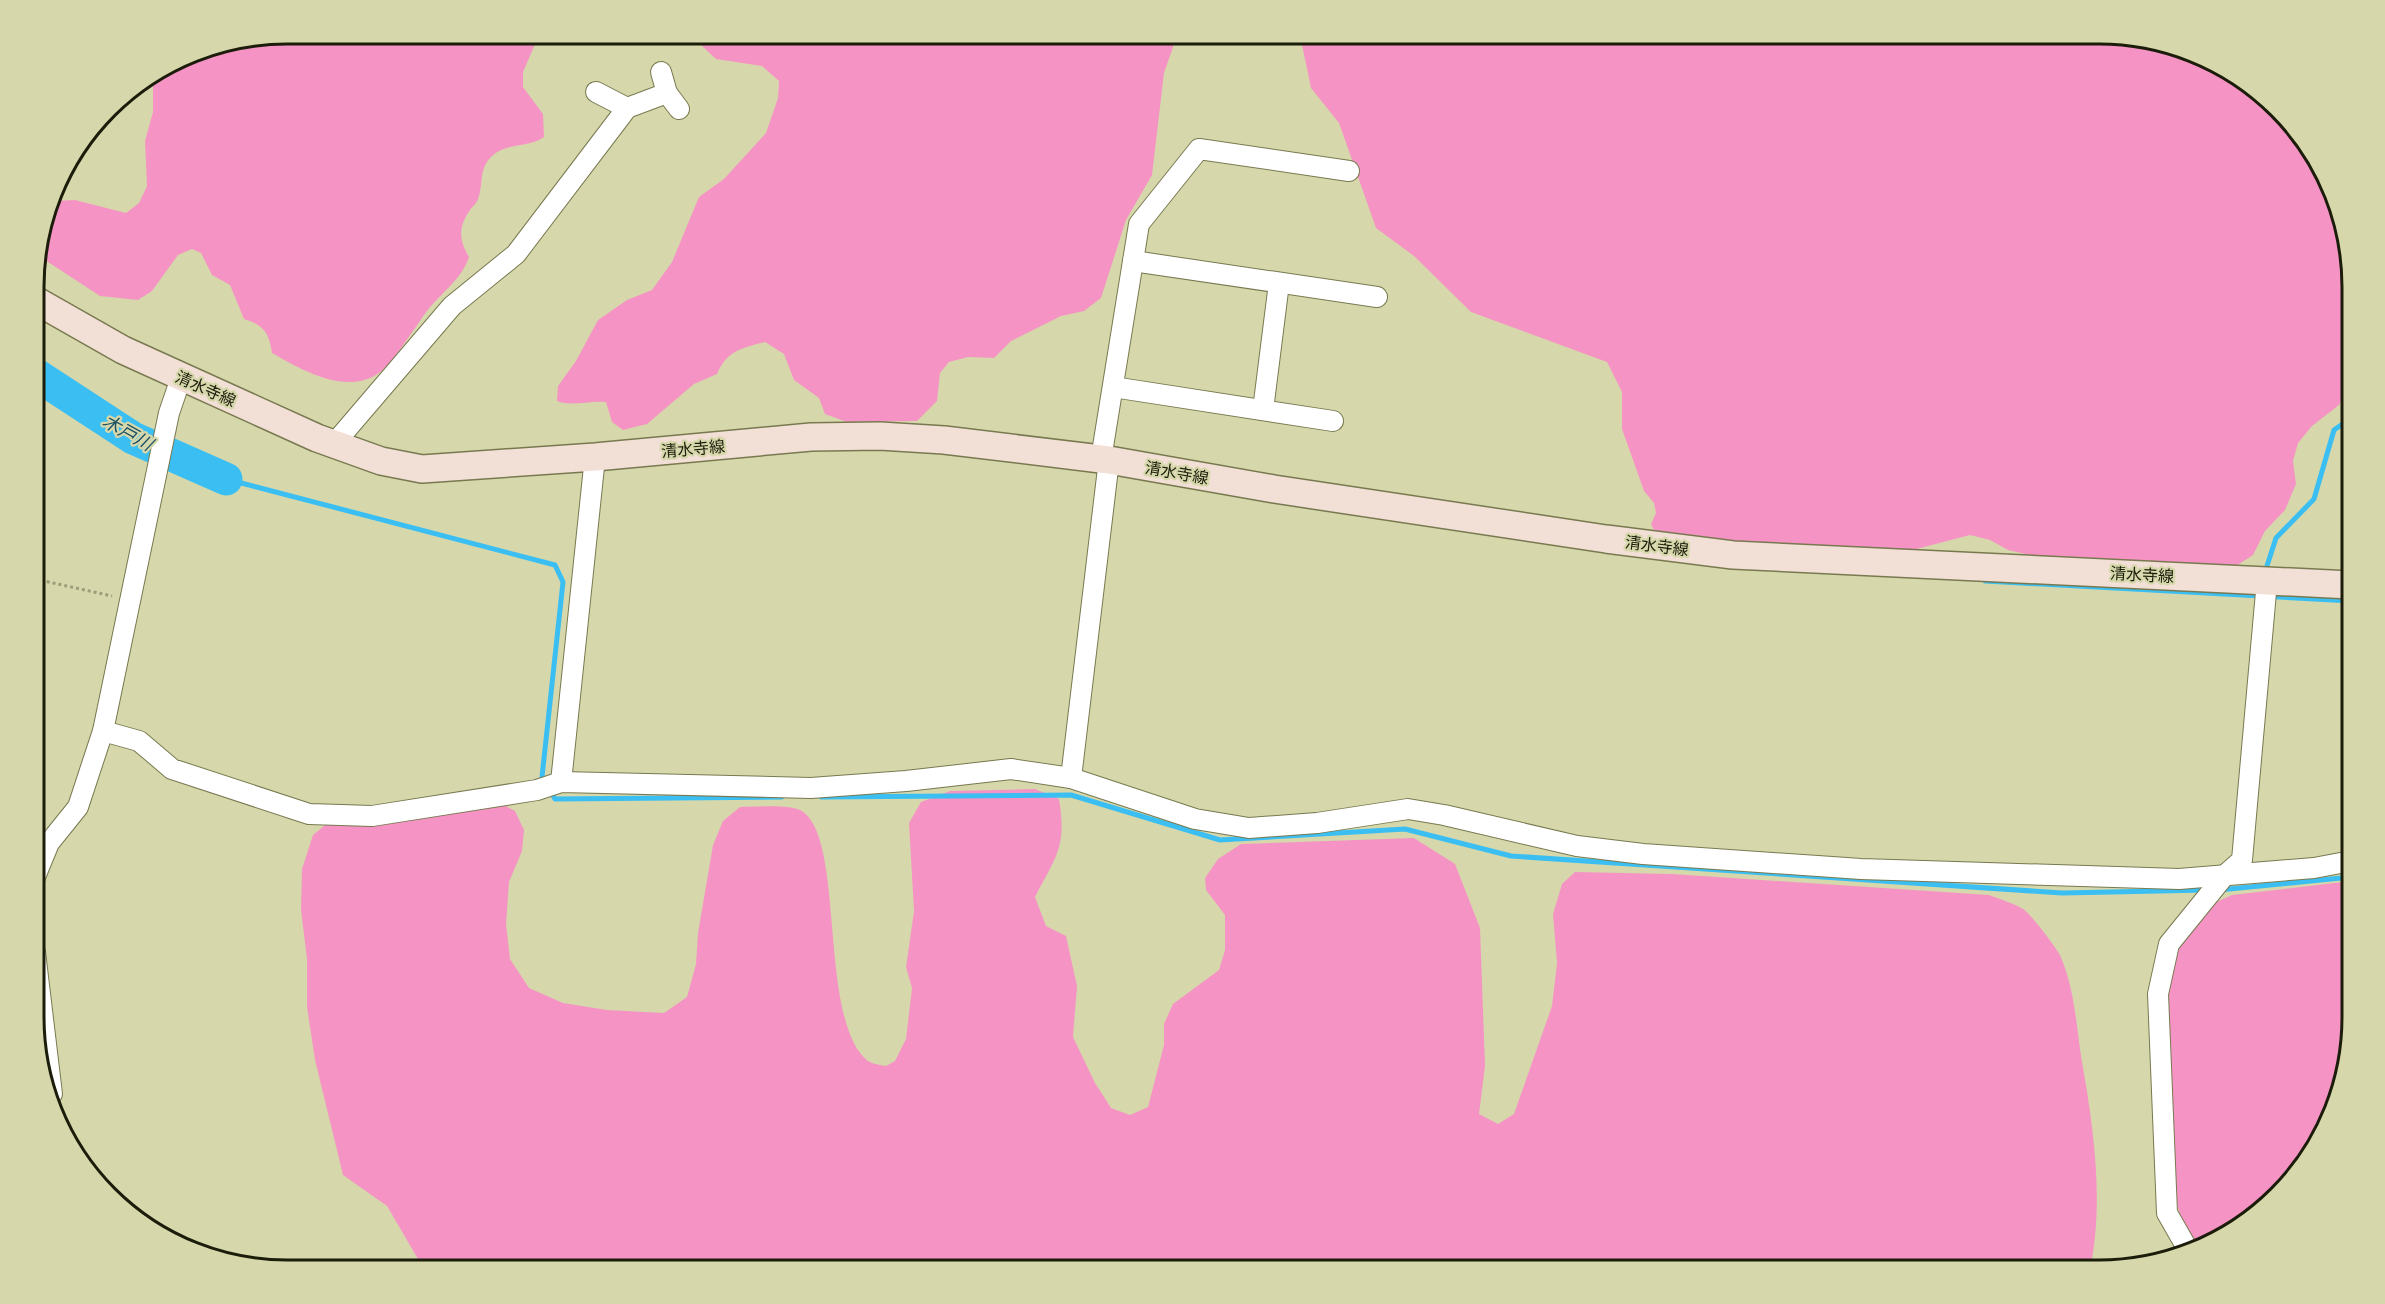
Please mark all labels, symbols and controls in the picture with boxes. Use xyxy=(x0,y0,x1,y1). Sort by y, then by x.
street label: 清水寺線 xyxy=(173,366,239,410)
water label: 木戸川 xyxy=(99,409,159,456)
street label: 清水寺線 xyxy=(660,436,726,460)
street label: 清水寺線 xyxy=(1144,457,1210,487)
street label: 清水寺線 xyxy=(1624,532,1690,558)
street label: 清水寺線 xyxy=(2110,563,2174,585)

